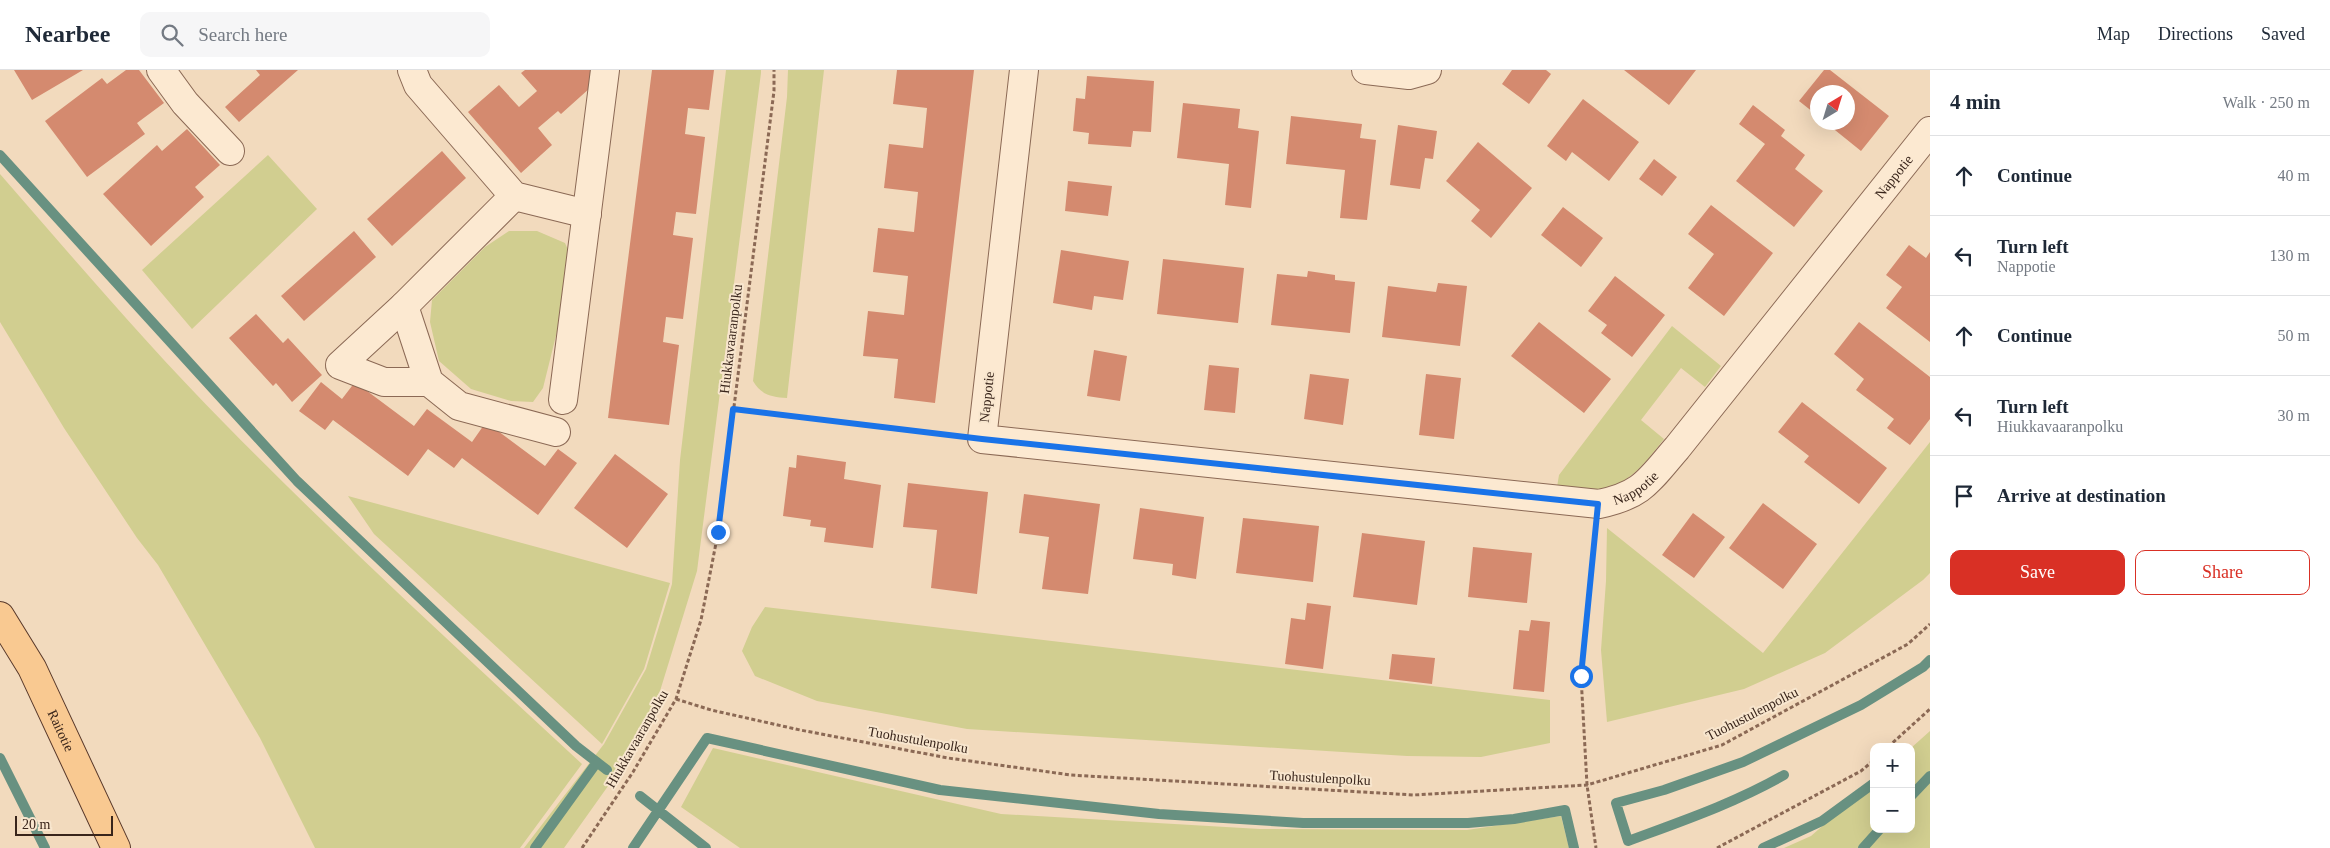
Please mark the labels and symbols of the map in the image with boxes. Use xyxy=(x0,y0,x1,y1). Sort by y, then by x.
north arrow xyxy=(1810,85,1855,130)
street label: Nappotie xyxy=(1872,152,1916,201)
street label: Hiukkavaaranpolku xyxy=(717,283,745,395)
street label: Nappotie xyxy=(977,371,997,423)
street label: Nappotie xyxy=(1611,468,1661,508)
route end xyxy=(707,521,730,544)
route start xyxy=(1570,665,1593,688)
street label: Tuohustulenpolku xyxy=(1703,684,1801,744)
street label: Hiukkavaaranpolku xyxy=(603,687,671,791)
street label: Raitotie xyxy=(45,707,77,754)
street label: Tuohustulenpolku xyxy=(867,724,969,756)
street label: Tuohustulenpolku xyxy=(1269,768,1371,788)
scale bar xyxy=(15,813,112,836)

